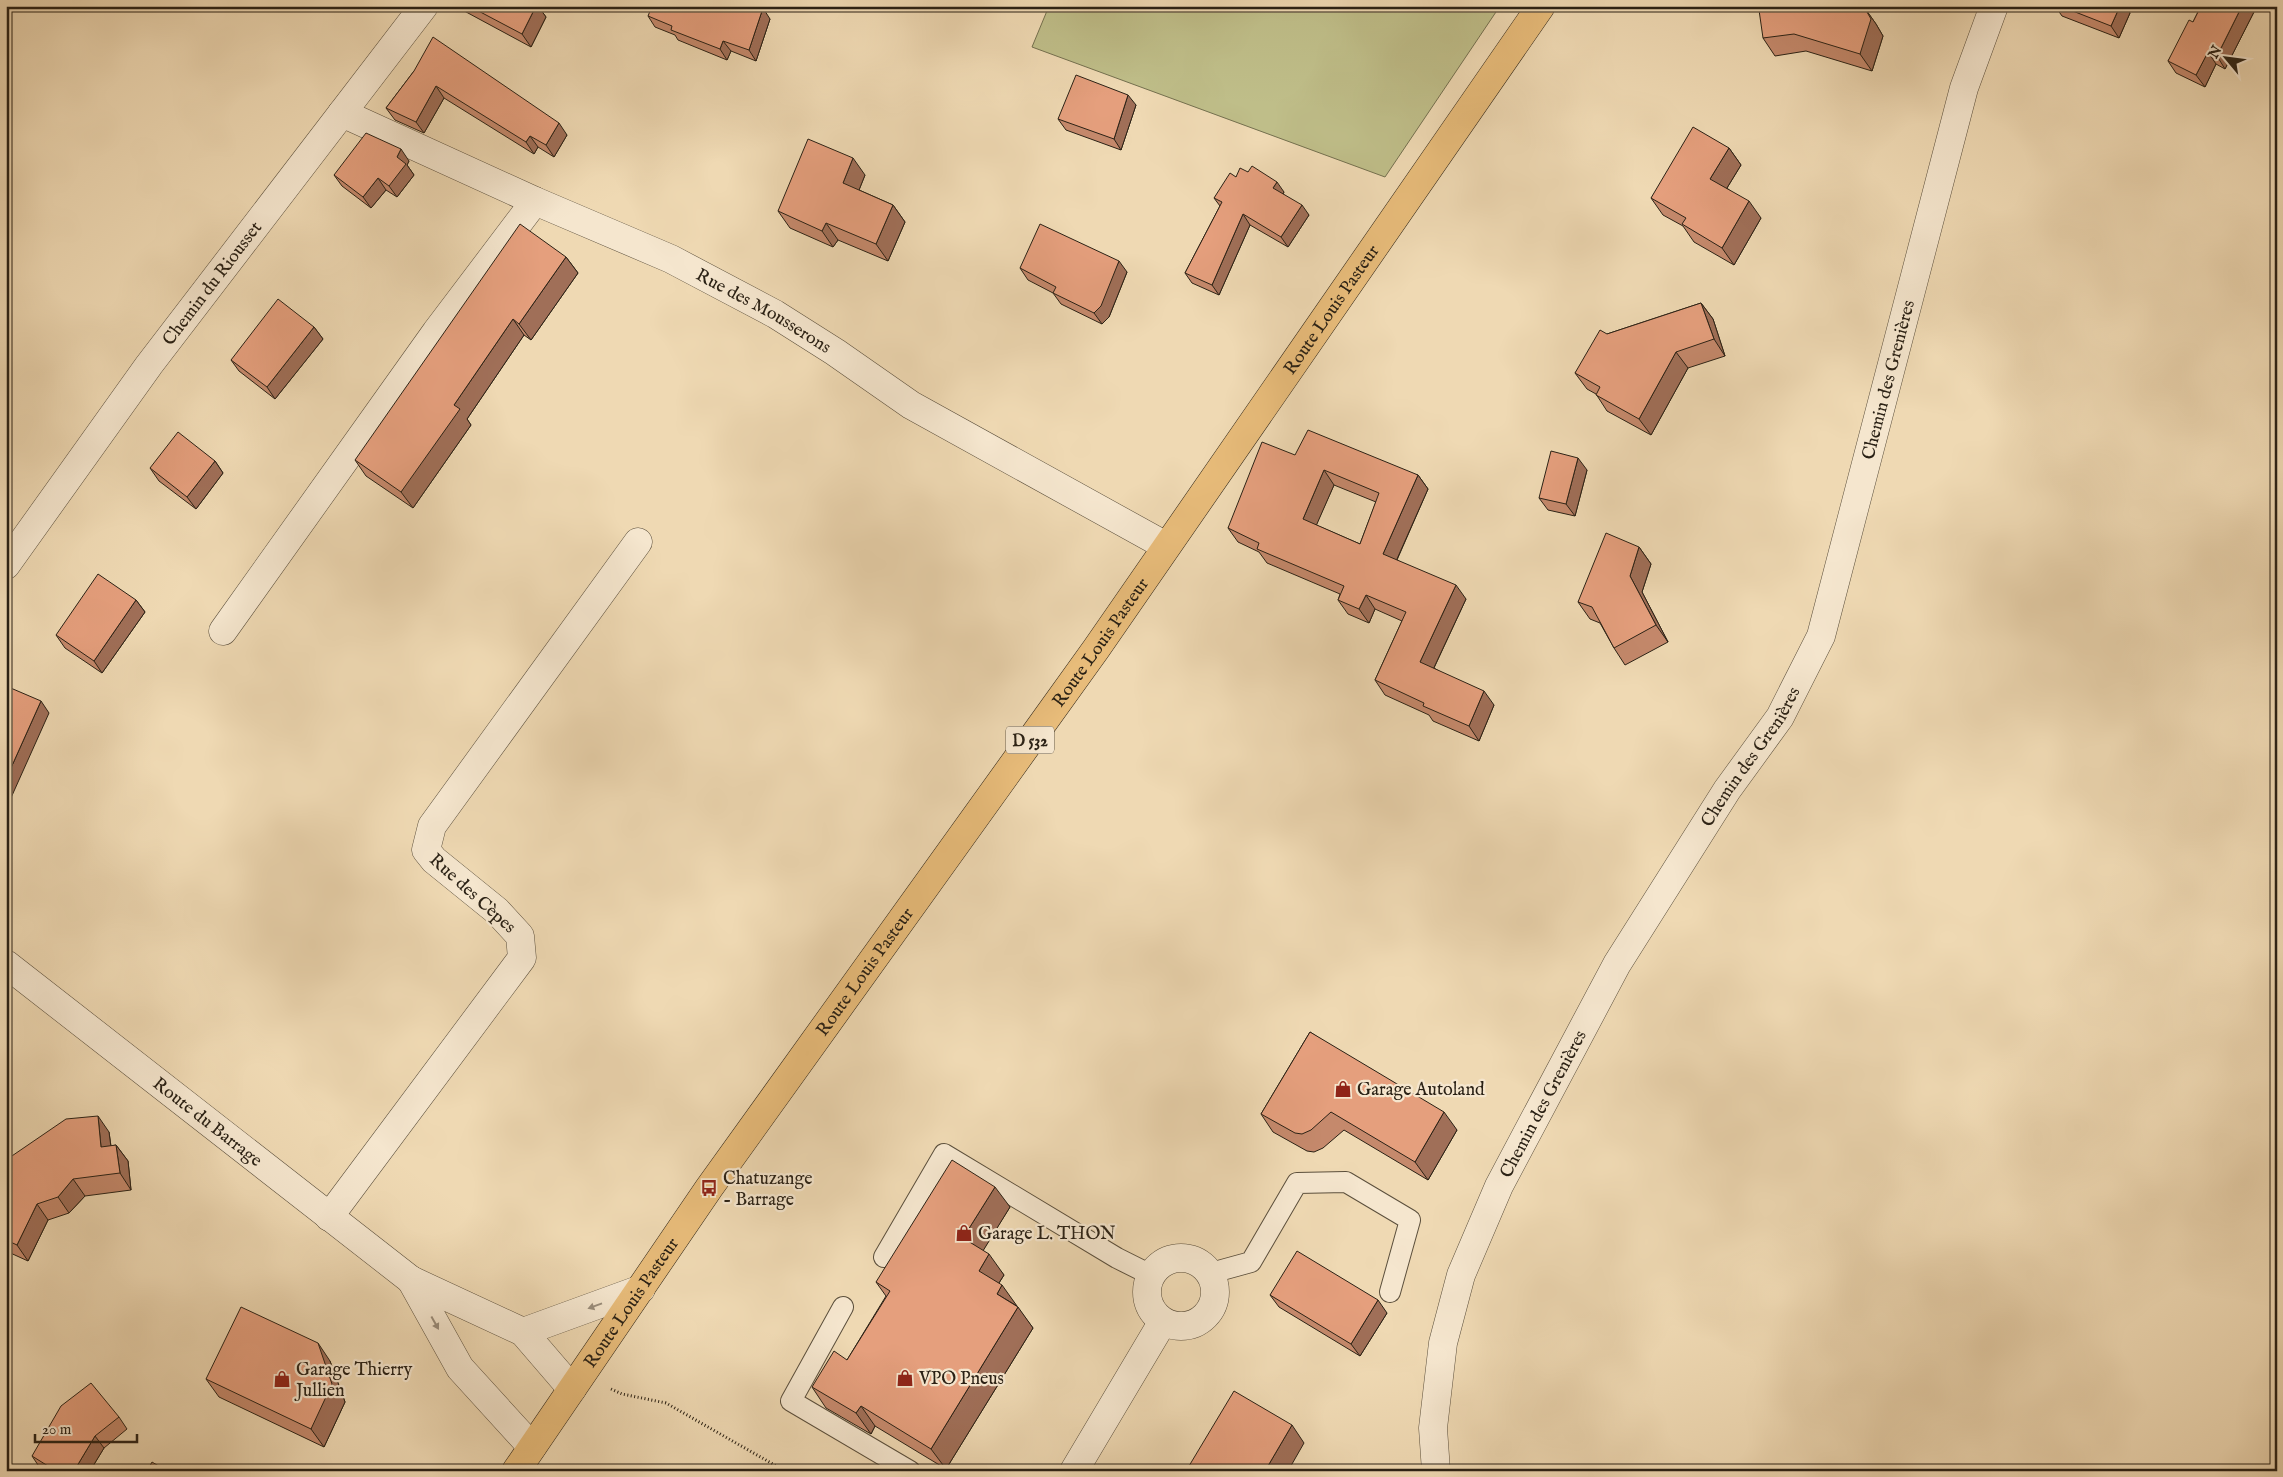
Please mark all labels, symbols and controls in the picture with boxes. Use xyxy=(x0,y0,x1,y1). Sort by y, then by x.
north arrow xyxy=(2200,32,2250,82)
text: N xyxy=(2204,43,2226,63)
street label: Chemin du Riousset xyxy=(158,217,268,351)
street label: Route Louis Pasteur xyxy=(1279,241,1385,380)
street label: Rue des Mousserons xyxy=(691,264,835,359)
street label: Chemin des Grenières xyxy=(1858,298,1921,462)
street label: Route Louis Pasteur xyxy=(1048,574,1155,712)
street label: Chemin des Grenières xyxy=(1697,683,1806,832)
road number: D 532 xyxy=(1006,726,1054,754)
street label: Rue des Cèpes xyxy=(424,849,520,939)
street label: Route Louis Pasteur xyxy=(812,903,920,1041)
street label: Chemin des Grenières xyxy=(1495,1027,1593,1182)
street label: Route du Barrage xyxy=(148,1073,266,1173)
shop icon: Garage Autoland xyxy=(1333,1079,1353,1099)
place label: Garage Autoland xyxy=(1357,1079,1485,1102)
place label: Chatuzange - Barrage xyxy=(723,1168,812,1212)
bus stop icon: Chatuzange - Barrage xyxy=(699,1178,719,1198)
shop icon: Garage L. THON xyxy=(954,1223,974,1243)
place label: Garage L. THON xyxy=(978,1223,1116,1246)
street label: Route Louis Pasteur xyxy=(580,1233,685,1373)
one-way arrow xyxy=(587,1302,602,1310)
one-way arrow xyxy=(430,1316,439,1330)
place label: Garage Thierry Jullien xyxy=(294,1359,412,1403)
shop icon: VPO Pneus xyxy=(895,1368,915,1388)
place label: VPO Pneus xyxy=(918,1368,1004,1391)
shop icon: Garage Thierry Jullien xyxy=(272,1369,292,1389)
scale bar xyxy=(35,1412,138,1444)
text: 20 m xyxy=(42,1420,72,1439)

